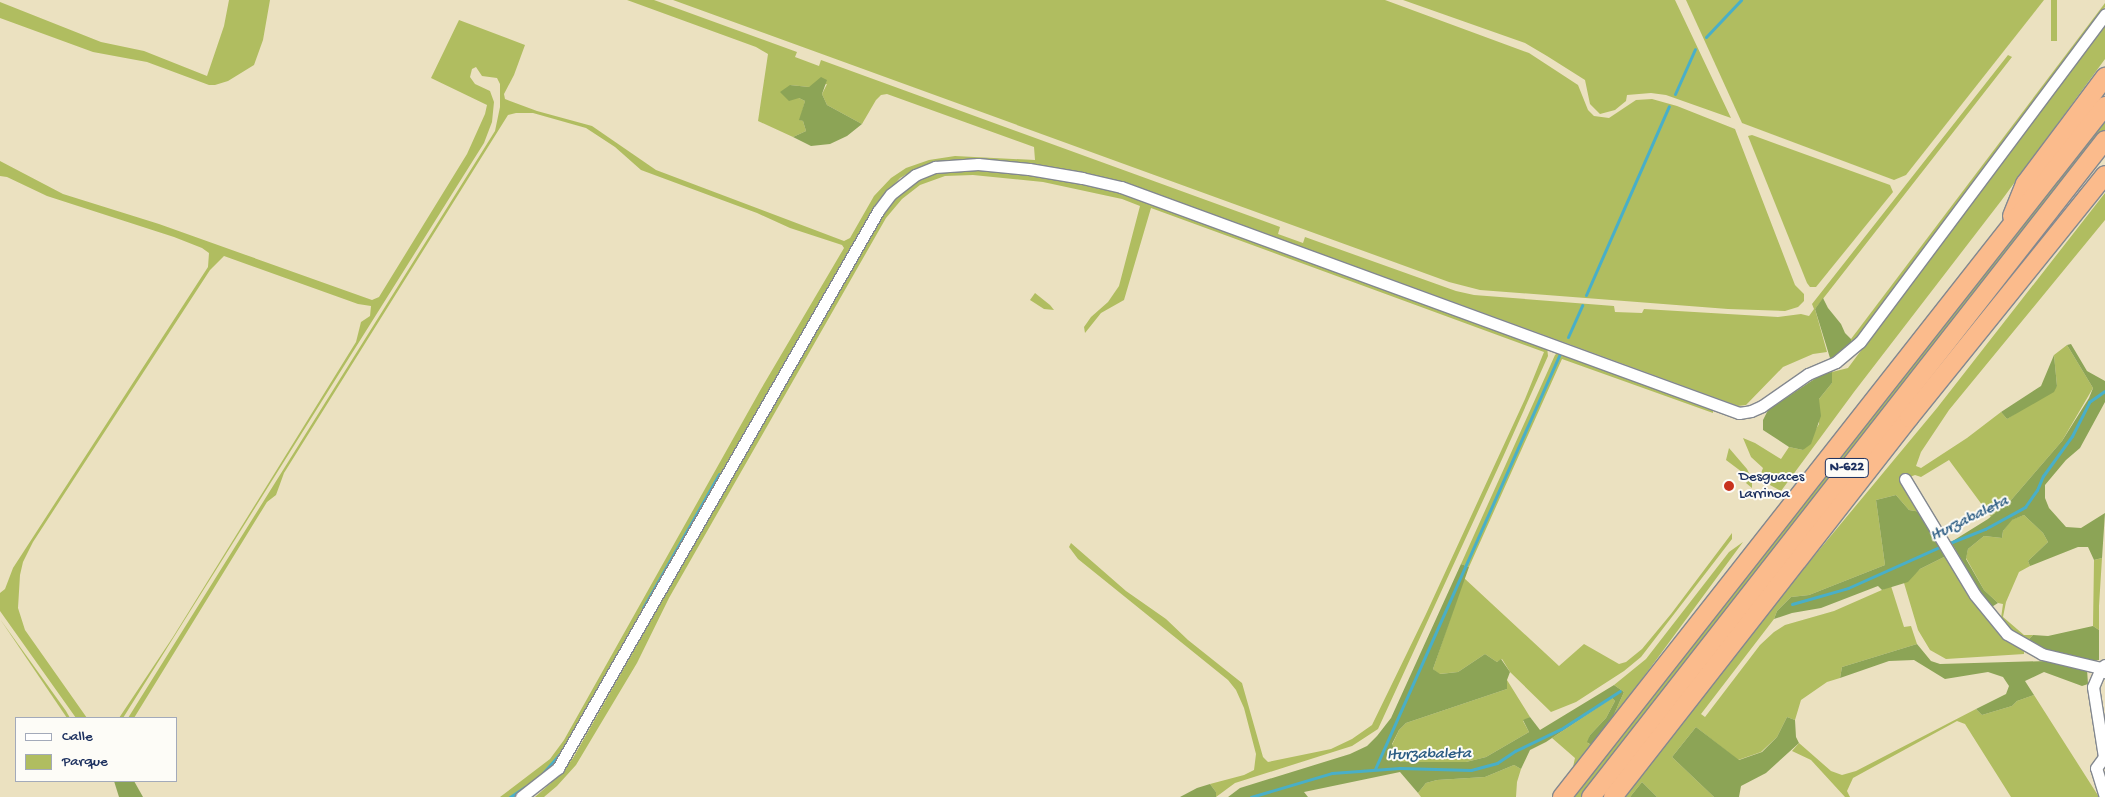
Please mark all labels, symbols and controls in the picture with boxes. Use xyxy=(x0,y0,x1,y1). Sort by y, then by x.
road number: N-622 xyxy=(1824,456,1870,479)
place label: Desguaces Larrinoa xyxy=(1739,468,1804,503)
marker: Desguaces Larrinoa xyxy=(1723,480,1735,492)
water label: Iturzabaleta xyxy=(1928,493,2012,547)
legend xyxy=(15,717,178,782)
text: Calle xyxy=(62,728,93,746)
water label: Iturzabaleta xyxy=(1387,746,1471,766)
text: Parque xyxy=(62,753,108,771)

